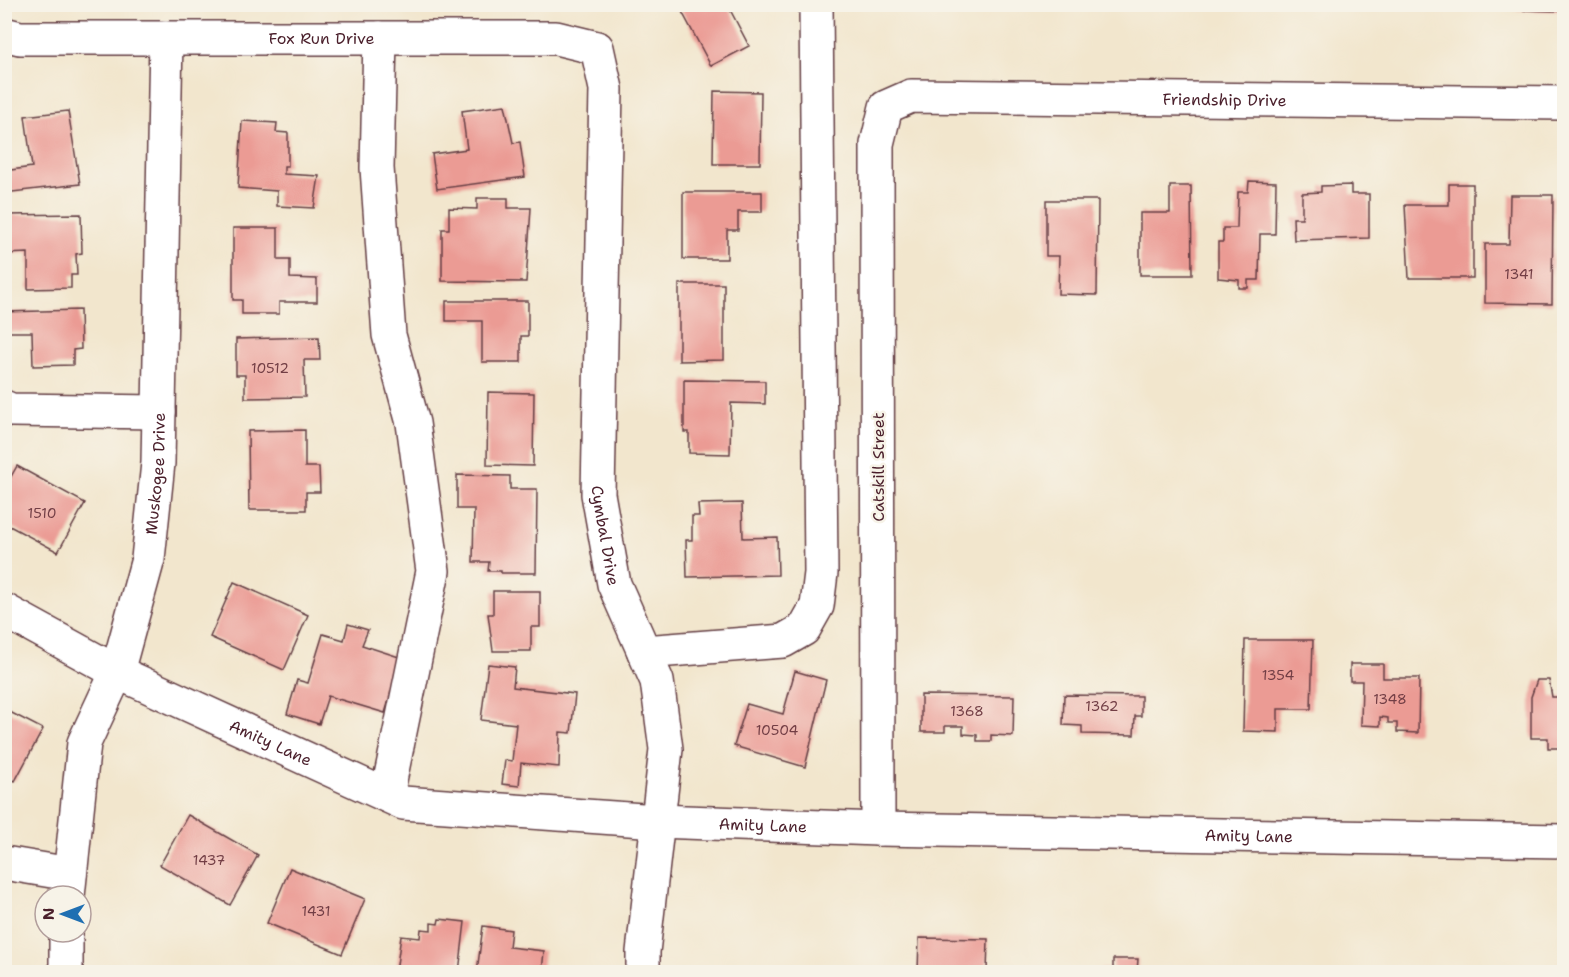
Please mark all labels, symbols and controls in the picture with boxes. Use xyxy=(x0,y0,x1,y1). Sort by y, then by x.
street label: Fox Run Drive xyxy=(268,28,375,49)
street label: Friendship Drive xyxy=(1162,88,1287,111)
house number: 1341 xyxy=(1504,265,1534,283)
house number: 10512 xyxy=(251,359,289,377)
street label: Muskogee Drive xyxy=(140,412,169,536)
street label: Catskill Street xyxy=(868,412,889,522)
street label: Cymbal Drive xyxy=(587,485,625,587)
house number: 1510 xyxy=(28,504,56,522)
house number: 1354 xyxy=(1262,666,1294,684)
house number: 1348 xyxy=(1373,690,1407,708)
house number: 1362 xyxy=(1085,697,1119,715)
house number: 1368 xyxy=(950,702,984,720)
street label: Amity Lane xyxy=(226,714,315,770)
house number: 10504 xyxy=(756,721,799,739)
street label: Amity Lane xyxy=(718,813,807,837)
street label: Amity Lane xyxy=(1204,824,1293,847)
house number: 1437 xyxy=(193,851,225,869)
north arrow xyxy=(33,884,93,944)
house number: 1431 xyxy=(302,902,330,920)
text: N xyxy=(38,908,59,920)

